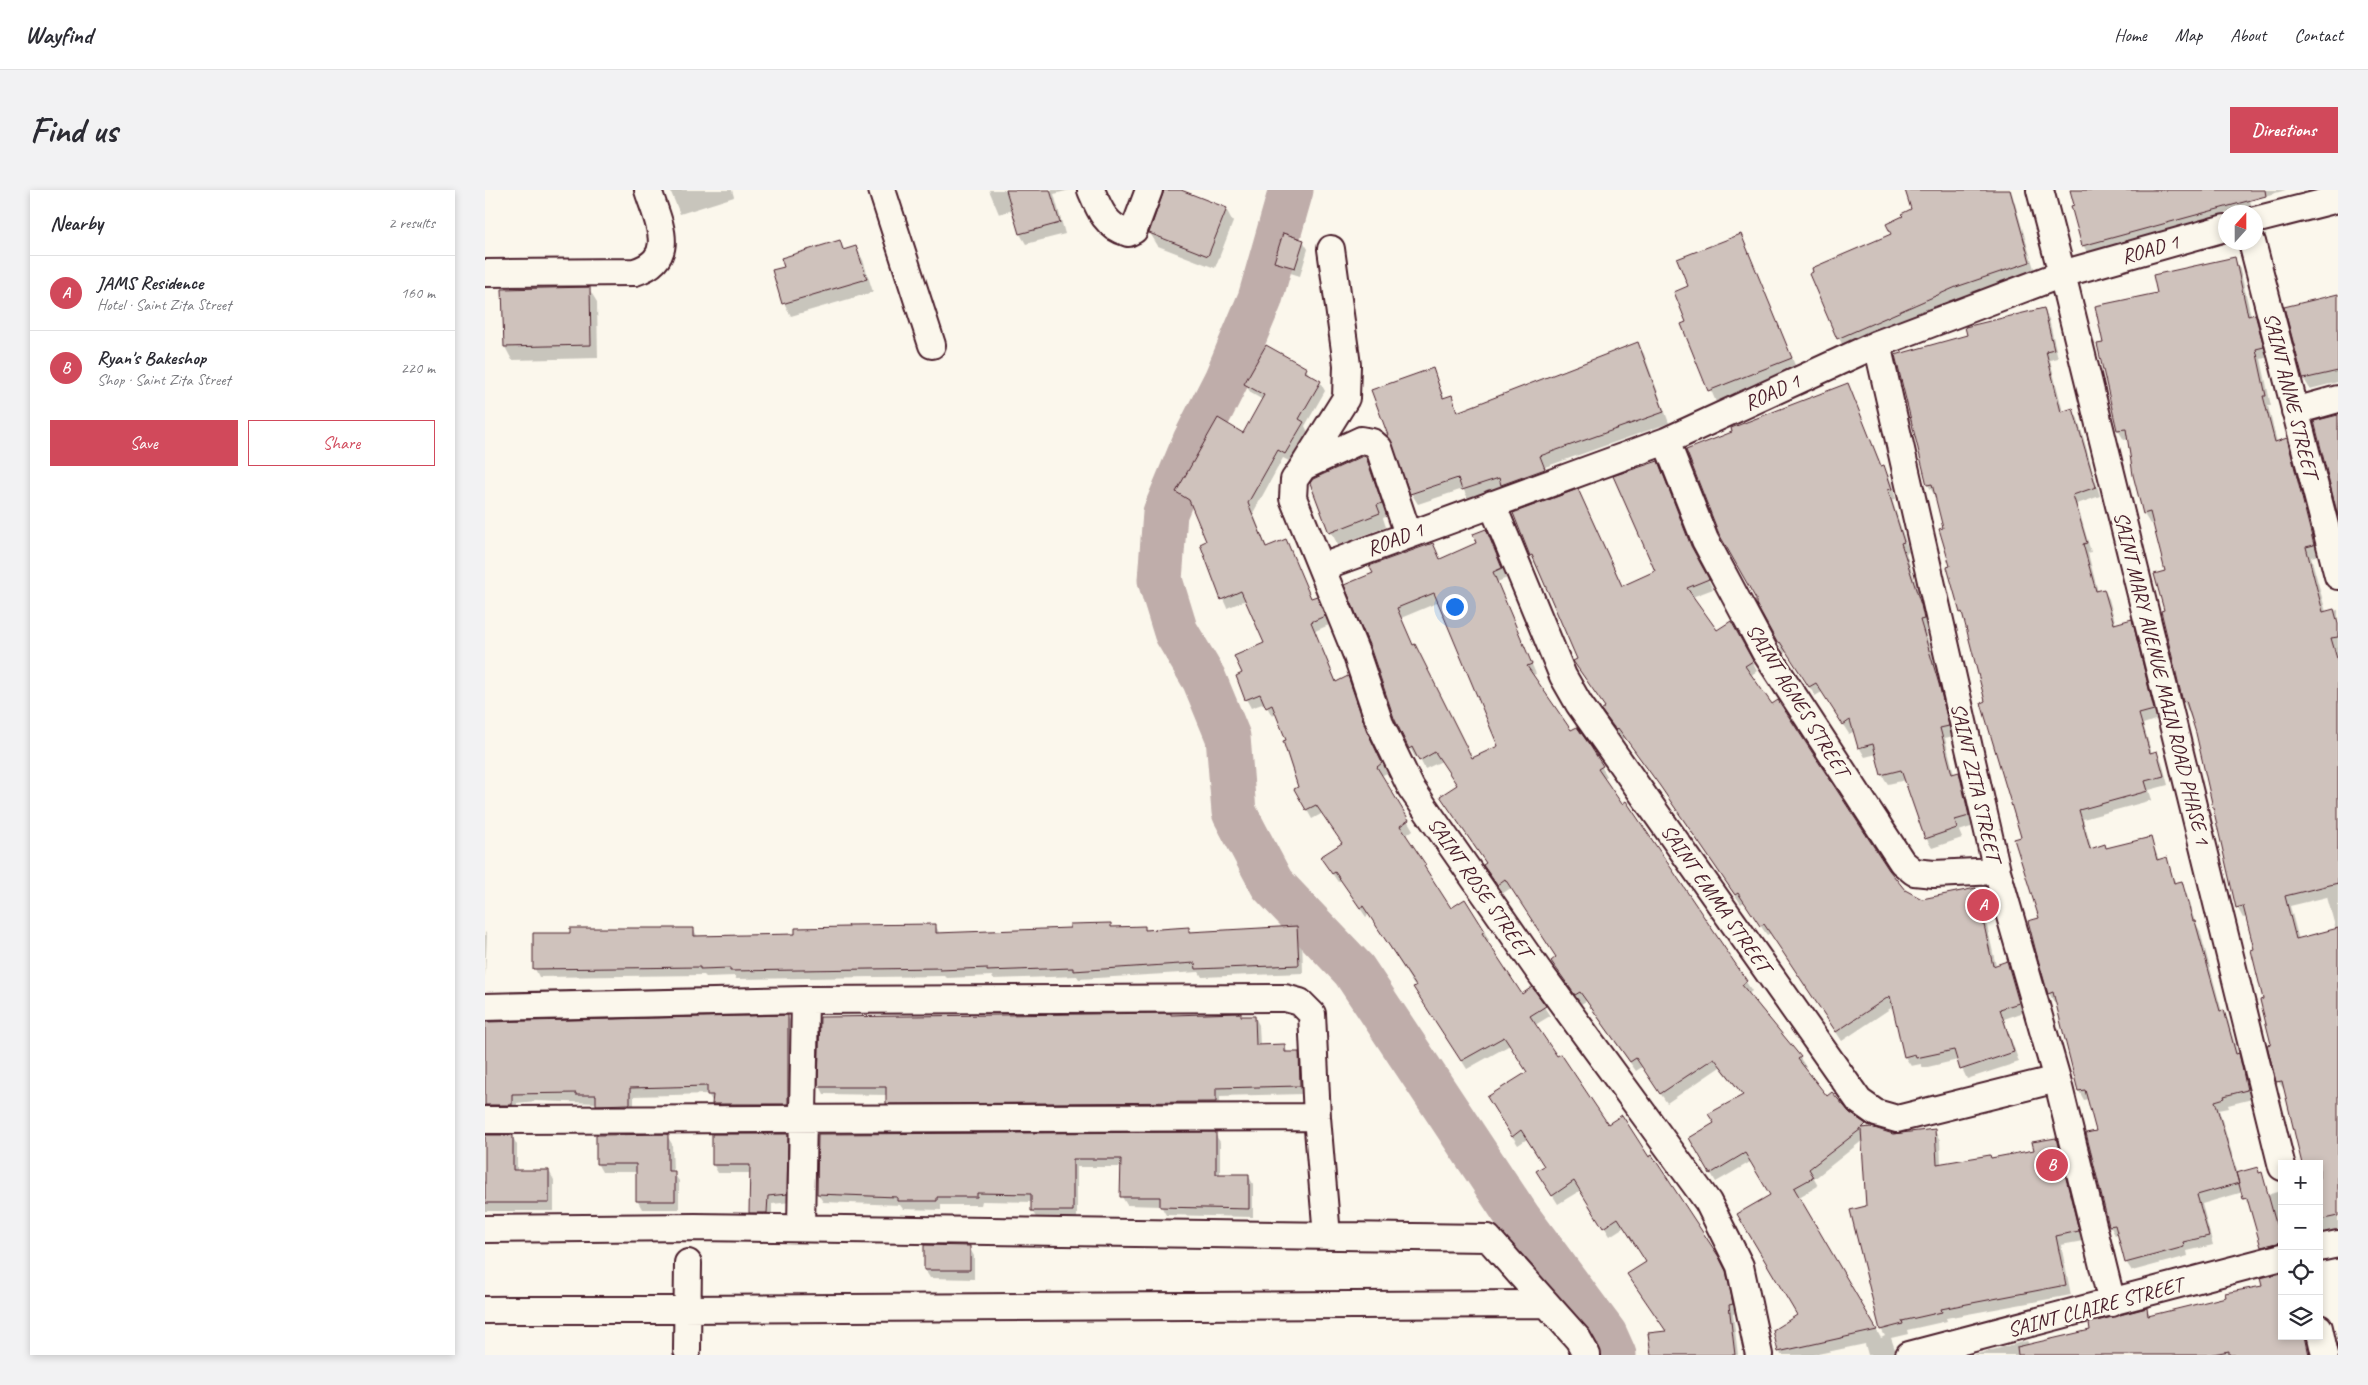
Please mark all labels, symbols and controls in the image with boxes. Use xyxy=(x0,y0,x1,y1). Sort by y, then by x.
text: Wayfind xyxy=(25,20,92,50)
text: Home xyxy=(2114,24,2147,46)
text: Map xyxy=(2175,24,2202,46)
text: About xyxy=(2230,24,2266,46)
text: Contact xyxy=(2294,24,2343,46)
button: Directions xyxy=(2230,107,2338,153)
text: Find us xyxy=(30,108,117,153)
north arrow xyxy=(2218,205,2263,250)
text: Nearby xyxy=(50,210,103,236)
text: 2 results xyxy=(388,213,435,233)
street label: ROAD 1 xyxy=(2118,228,2183,270)
text: JAMS Residence xyxy=(97,271,203,295)
text: A xyxy=(62,283,70,303)
text: 160 m xyxy=(401,283,435,303)
text: Hotel · Saint Zita Street xyxy=(97,295,231,315)
street label: SAINT ANNE STREET xyxy=(2258,310,2325,485)
text: Ryan's Bakeshop xyxy=(97,346,206,370)
text: B xyxy=(62,358,70,378)
text: 220 m xyxy=(401,358,435,378)
street label: ROAD 1 xyxy=(1740,367,1805,416)
text: Shop · Saint Zita Street xyxy=(97,370,231,390)
button: Save xyxy=(50,420,238,466)
button: Share xyxy=(248,420,435,466)
street label: SAINT MARY AVENUE MAIN ROAD PHASE 1 xyxy=(2108,509,2216,849)
street label: ROAD 1 xyxy=(1363,516,1429,562)
your location xyxy=(1442,594,1468,620)
street label: SAINT AGNES STREET xyxy=(1740,619,1858,785)
street label: SAINT ZITA STREET xyxy=(1945,701,2008,869)
street label: SAINT ROSE STREET xyxy=(1422,812,1541,966)
street label: SAINT EMMA STREET xyxy=(1655,819,1780,981)
pin: A xyxy=(1967,886,1999,924)
pin: B xyxy=(2036,1146,2068,1184)
map controls xyxy=(2278,1160,2323,1340)
button: + xyxy=(2278,1160,2323,1205)
button: − xyxy=(2278,1205,2323,1250)
button: locate xyxy=(2278,1250,2323,1295)
street label: SAINT CLAIRE STREET xyxy=(2005,1270,2190,1343)
button: layers xyxy=(2278,1295,2323,1340)

